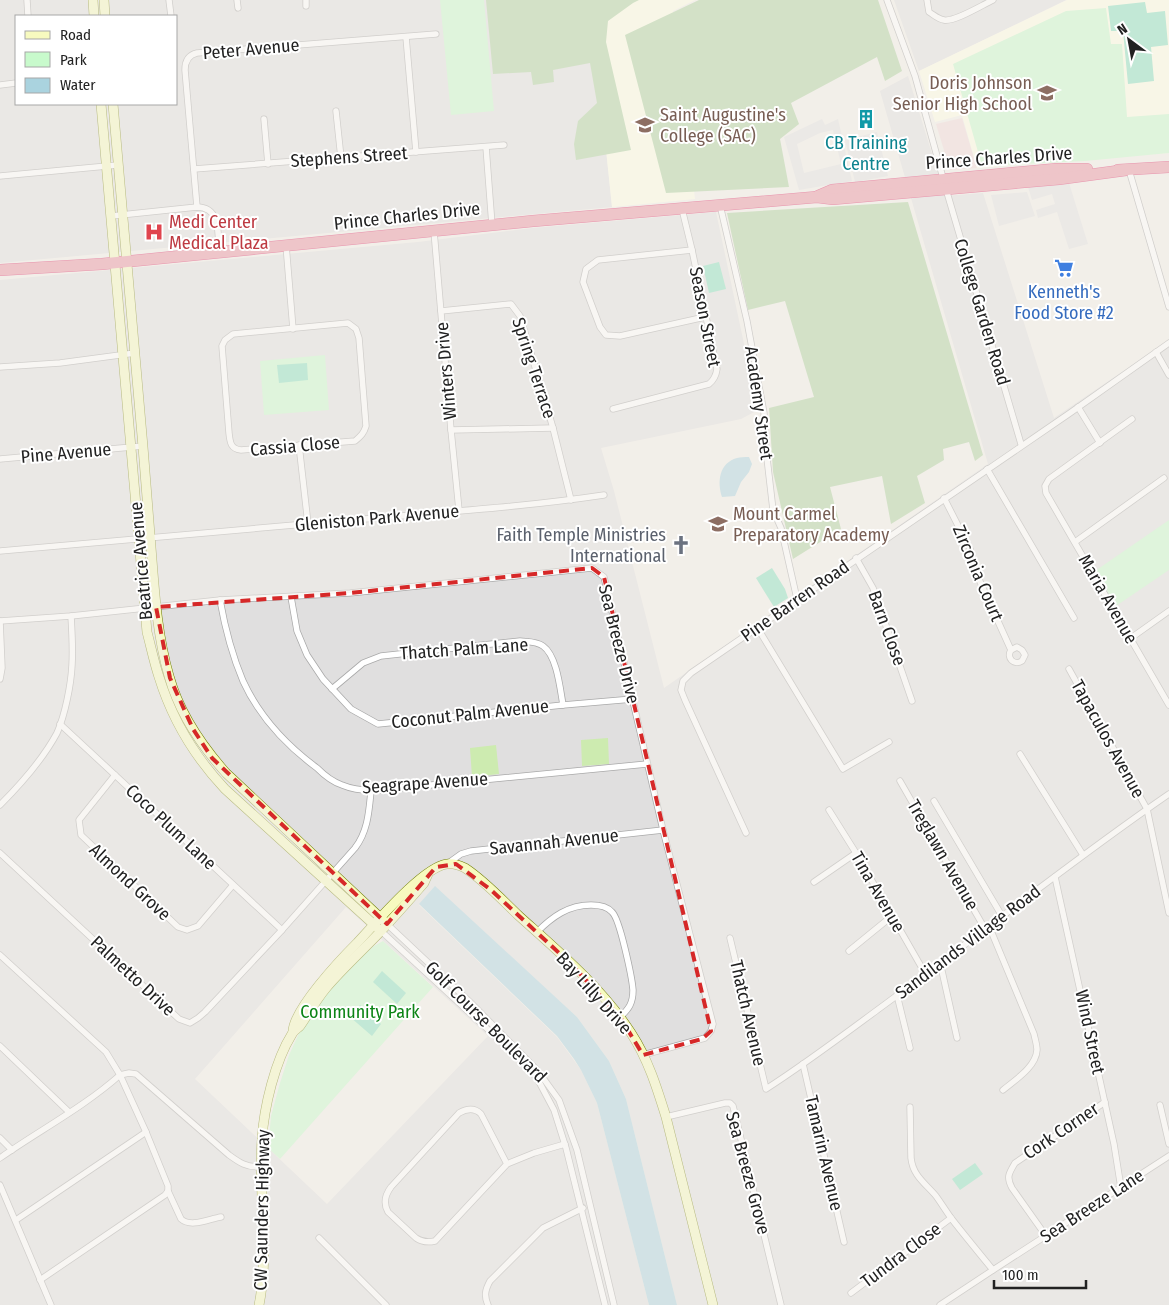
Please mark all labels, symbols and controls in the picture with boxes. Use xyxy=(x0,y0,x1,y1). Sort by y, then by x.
legend xyxy=(15,15,178,105)
north arrow xyxy=(1104,15,1154,65)
text: N xyxy=(1114,20,1130,39)
text: Road xyxy=(60,26,91,44)
street label: Peter Avenue xyxy=(202,34,300,64)
text: Park xyxy=(60,51,87,69)
place label: Doris Johnson Senior High School xyxy=(893,72,1032,115)
text: Water xyxy=(60,76,96,94)
school or university icon: Doris Johnson Senior High School xyxy=(1036,82,1058,104)
place label: Saint Augustine's College (SAC) xyxy=(660,104,786,147)
building icon: CB Training Centre xyxy=(855,108,877,130)
school or university icon: Saint Augustine's College (SAC) xyxy=(634,114,656,136)
place label: CB Training Centre xyxy=(825,132,908,175)
street label: Stephens Street xyxy=(290,142,408,172)
street label: Prince Charles Drive xyxy=(925,142,1073,174)
street label: Prince Charles Drive xyxy=(333,197,481,235)
place label: Medi Center Medical Plaza xyxy=(169,211,269,254)
hospital icon: Medi Center Medical Plaza xyxy=(143,221,165,243)
street label: College Garden Road xyxy=(949,236,1015,388)
supermarket icon: Kenneth's Food Store #2 xyxy=(1053,257,1075,279)
street label: Season Street xyxy=(685,265,726,369)
place label: Kenneth's Food Store #2 xyxy=(1014,281,1114,324)
street label: Spring Terrace xyxy=(507,315,561,421)
street label: Winters Drive xyxy=(431,321,461,421)
street label: Academy Street xyxy=(740,345,778,461)
street label: Cassia Close xyxy=(249,431,341,461)
street label: Pine Avenue xyxy=(20,438,112,468)
street label: Gleniston Park Avenue xyxy=(294,500,460,536)
street label: Beatrice Avenue xyxy=(125,501,157,621)
place label: Mount Carmel Preparatory Academy xyxy=(733,503,889,546)
school or university icon: Mount Carmel Preparatory Academy xyxy=(707,513,729,535)
street label: Zirconia Court xyxy=(948,522,1008,625)
place label: Faith Temple Ministries International xyxy=(496,524,666,567)
church icon: Faith Temple Ministries International xyxy=(670,534,692,556)
street label: Maria Avenue xyxy=(1074,550,1142,648)
street label: Pine Barren Road xyxy=(737,556,853,646)
street label: Sea Breeze Drive xyxy=(594,582,644,706)
street label: Barn Close xyxy=(863,587,911,669)
street label: Thatch Palm Lane xyxy=(399,634,529,664)
street label: Tapaculos Avenue xyxy=(1066,676,1150,802)
street label: Coconut Palm Avenue xyxy=(390,695,550,733)
street label: Seagrape Avenue xyxy=(361,768,489,798)
street label: Coco Plum Lane xyxy=(121,779,221,875)
street label: Treglawn Avenue xyxy=(902,796,984,914)
street label: Savannah Avenue xyxy=(488,824,620,860)
street label: Almond Grove xyxy=(85,839,175,925)
street label: Tina Avenue xyxy=(846,848,910,936)
street label: Sandilands Village Road xyxy=(891,880,1045,1004)
street label: Palmetto Drive xyxy=(86,931,180,1021)
street label: Bay Lilly Drive xyxy=(551,947,637,1039)
street label: Golf Course Boulevard xyxy=(421,957,551,1087)
street label: Thatch Avenue xyxy=(725,958,771,1068)
street label: Wind Street xyxy=(1070,988,1110,1076)
park label: Community Park xyxy=(300,1001,420,1023)
street label: Tamarin Avenue xyxy=(800,1093,848,1213)
street label: Cork Corner xyxy=(1019,1097,1104,1164)
street label: Sea Breeze Grove xyxy=(721,1109,775,1237)
street label: CW Saunders Highway xyxy=(250,1129,274,1291)
street label: Sea Breeze Lane xyxy=(1036,1164,1148,1248)
street label: Tundra Close xyxy=(857,1218,945,1292)
scale bar xyxy=(994,1258,1086,1290)
text: 100 m xyxy=(1002,1266,1039,1284)

